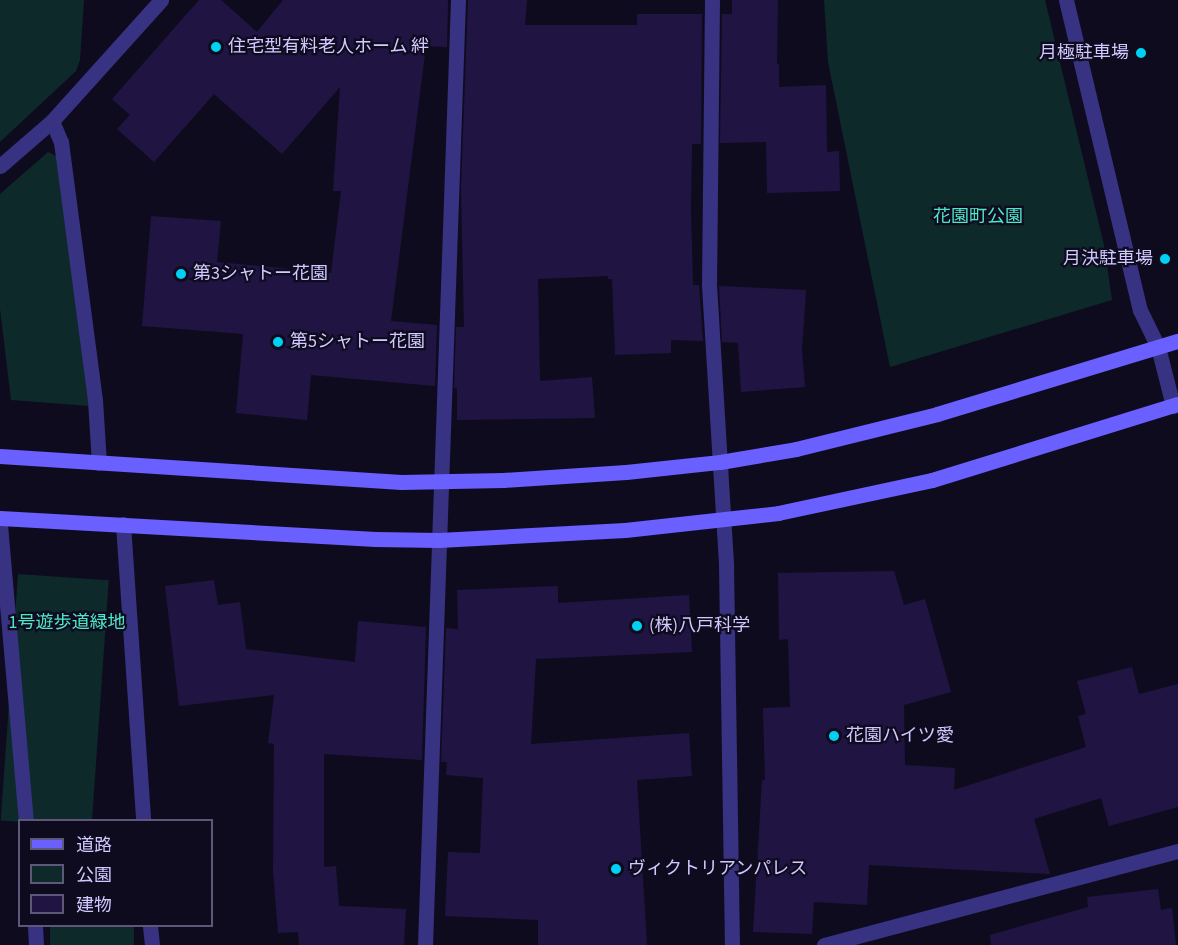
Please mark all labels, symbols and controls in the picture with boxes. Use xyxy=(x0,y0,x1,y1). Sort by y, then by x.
place label: 住宅型有料老人ホーム 絆 xyxy=(228,36,430,58)
marker: 住宅型有料老人ホーム 絆 xyxy=(209,40,223,54)
place label: 月極駐車場 xyxy=(1039,42,1129,64)
marker: 月極駐車場 xyxy=(1134,46,1148,60)
park label: 花園町公園 xyxy=(933,206,1023,228)
place label: 月決駐車場 xyxy=(1063,248,1153,270)
marker: 月決駐車場 xyxy=(1158,252,1172,266)
place label: 第3シャトー花園 xyxy=(193,263,328,285)
marker: 第3シャトー花園 xyxy=(174,267,188,281)
place label: 第5シャトー花園 xyxy=(290,331,425,353)
marker: 第5シャトー花園 xyxy=(271,335,285,349)
park label: 1号遊歩道緑地 xyxy=(9,612,125,634)
place label: (株)八戸科学 xyxy=(649,615,750,637)
marker: (株)八戸科学 xyxy=(630,619,644,633)
place label: 花園ハイツ愛 xyxy=(846,725,954,747)
marker: 花園ハイツ愛 xyxy=(827,729,841,743)
legend xyxy=(18,819,213,927)
text: 道路 xyxy=(76,833,112,858)
place label: ヴィクトリアンパレス xyxy=(628,858,808,880)
marker: ヴィクトリアンパレス xyxy=(609,862,623,876)
text: 公園 xyxy=(76,863,112,888)
text: 建物 xyxy=(76,893,112,918)

